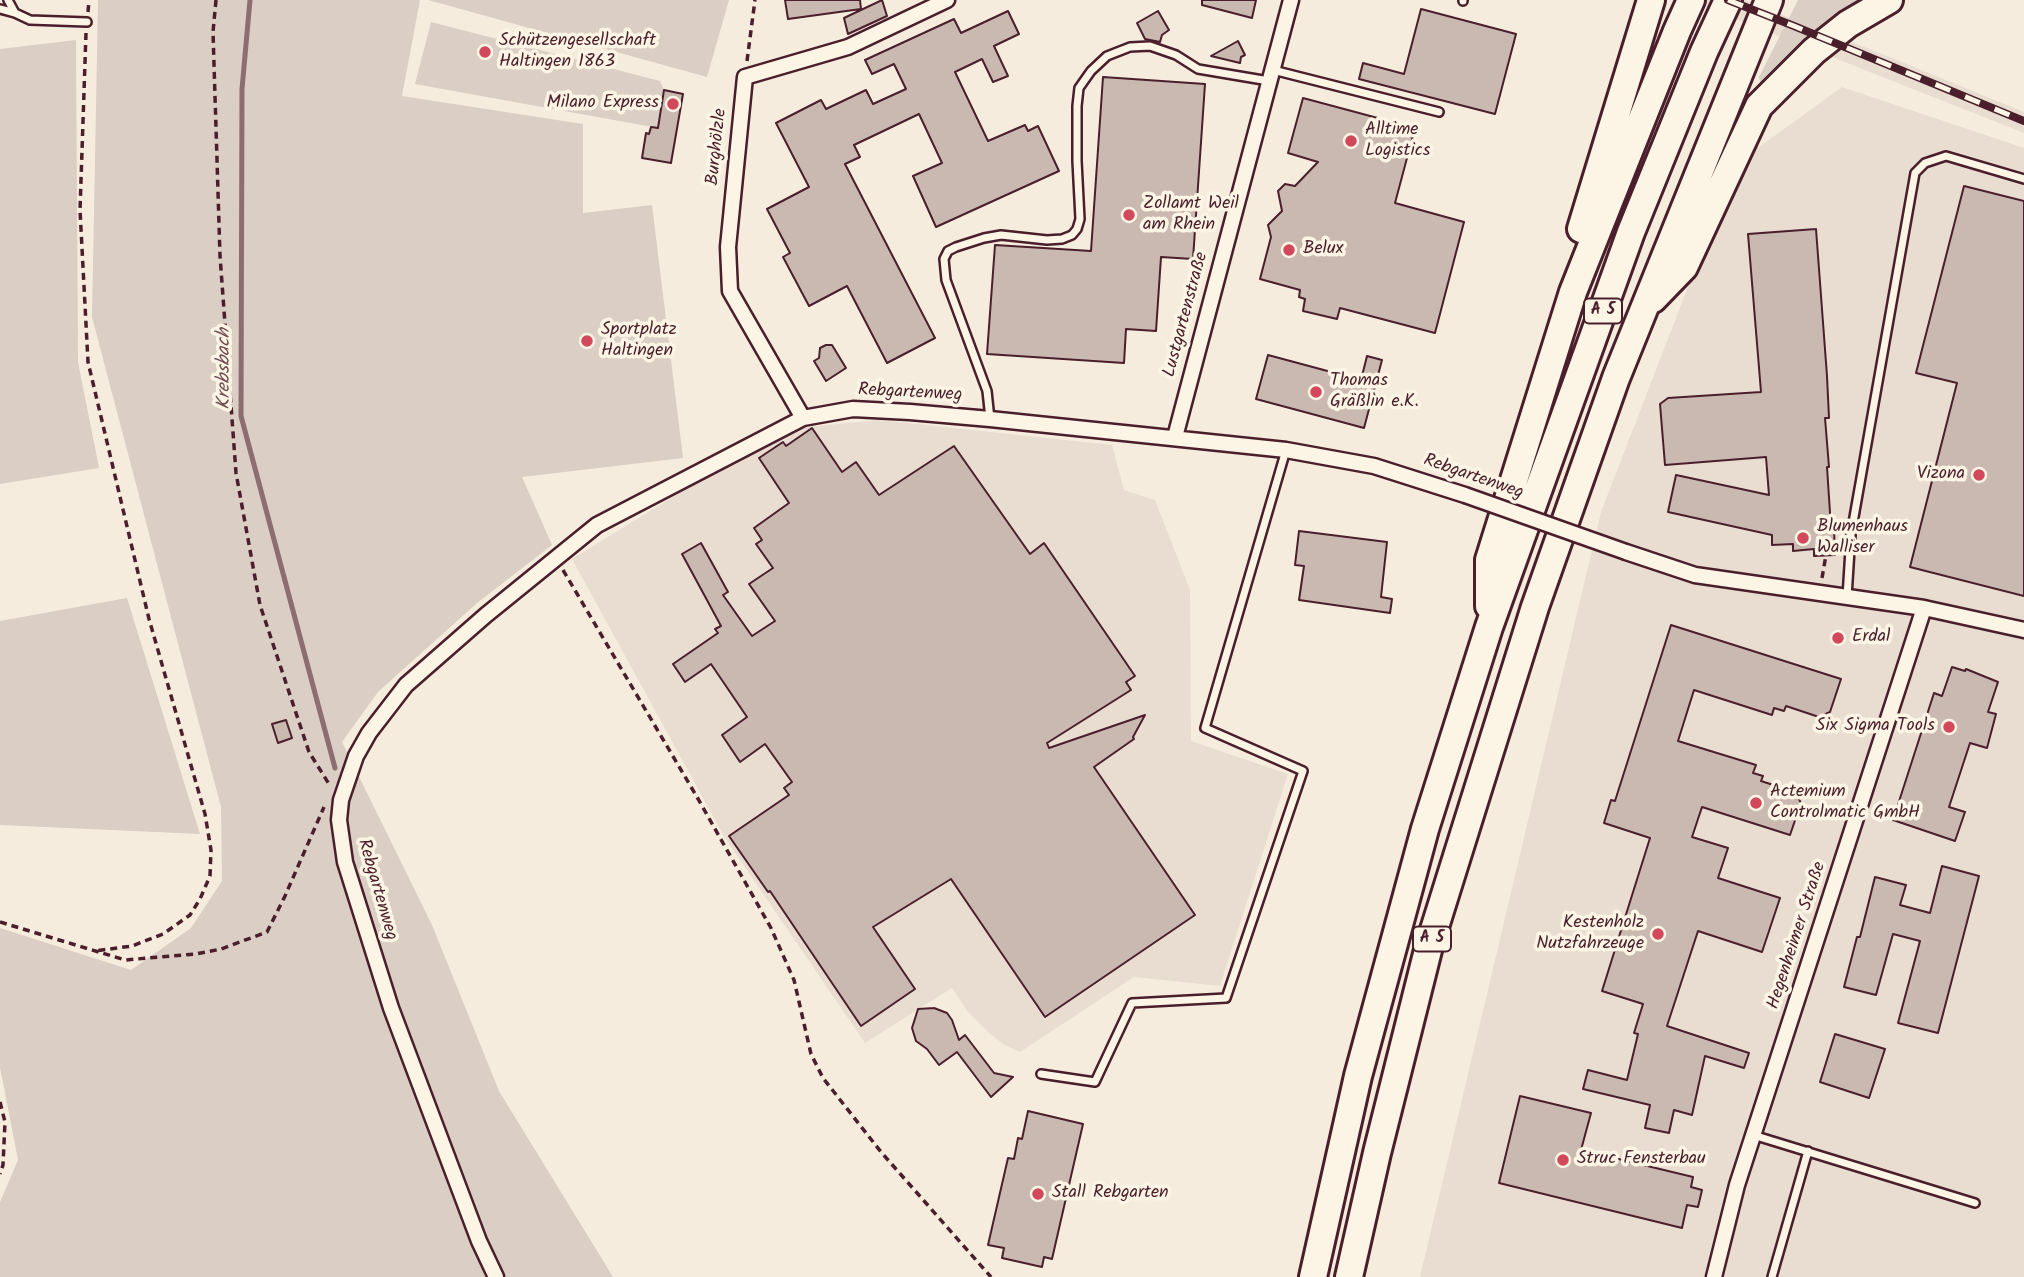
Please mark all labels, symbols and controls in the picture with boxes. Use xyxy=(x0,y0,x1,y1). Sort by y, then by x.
place label: Schützengesellschaft Haltingen 1863 xyxy=(499,31,656,74)
marker: Schützengesellschaft Haltingen 1863 xyxy=(477,44,493,60)
place label: Milano Express xyxy=(546,93,659,115)
marker: Milano Express xyxy=(665,96,681,112)
street label: Burghölzle xyxy=(703,107,733,187)
place label: Alltime Logistics xyxy=(1365,120,1430,162)
marker: Alltime Logistics xyxy=(1343,133,1359,149)
place label: Zollamt Weil am Rhein xyxy=(1143,194,1239,236)
marker: Zollamt Weil am Rhein xyxy=(1121,207,1137,223)
place label: Belux xyxy=(1303,239,1343,261)
marker: Belux xyxy=(1281,242,1297,258)
street label: Lustgartenstraße xyxy=(1160,250,1214,380)
road number: A 5 xyxy=(1584,298,1622,324)
place label: Sportplatz Haltingen xyxy=(601,320,677,362)
water label: Krebsbach xyxy=(215,328,237,410)
marker: Sportplatz Haltingen xyxy=(579,333,595,349)
place label: Thomas Gräßlin e.K. xyxy=(1330,371,1419,414)
street label: Rebgartenweg xyxy=(857,380,963,408)
marker: Thomas Gräßlin e.K. xyxy=(1308,384,1324,400)
street label: Rebgartenweg xyxy=(1420,451,1526,505)
place label: Vizona xyxy=(1917,464,1965,486)
marker: Vizona xyxy=(1971,467,1987,483)
place label: Blumenhaus Walliser xyxy=(1817,517,1908,560)
marker: Blumenhaus Walliser xyxy=(1795,530,1811,546)
place label: Erdal xyxy=(1852,627,1890,649)
marker: Erdal xyxy=(1830,630,1846,646)
place label: Six Sigma Tools xyxy=(1816,716,1935,738)
marker: Six Sigma Tools xyxy=(1941,719,1957,735)
place label: Actemium Controlmatic GmbH xyxy=(1770,782,1920,824)
marker: Actemium Controlmatic GmbH xyxy=(1748,795,1764,811)
street label: Rebgartenweg xyxy=(351,837,401,943)
street label: Hegenheimer Straße xyxy=(1764,860,1832,1012)
place label: Kestenholz Nutzfahrzeuge xyxy=(1536,913,1644,956)
road number: A 5 xyxy=(1413,926,1451,951)
marker: Kestenholz Nutzfahrzeuge xyxy=(1650,926,1666,942)
place label: Struc Fensterbau xyxy=(1577,1149,1706,1171)
marker: Struc Fensterbau xyxy=(1555,1152,1571,1168)
place label: Stall Rebgarten xyxy=(1052,1183,1169,1205)
marker: Stall Rebgarten xyxy=(1030,1186,1046,1202)

